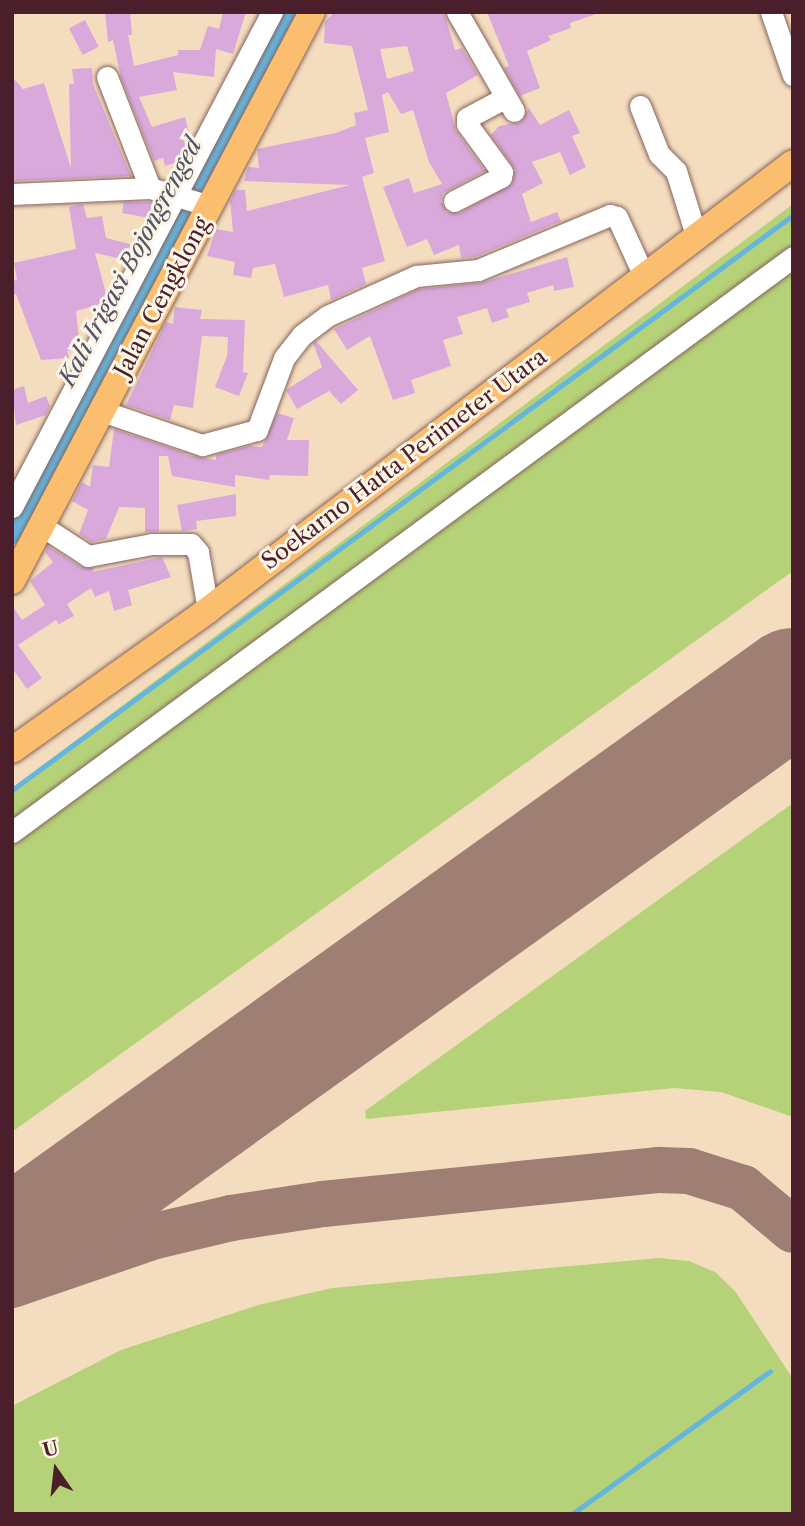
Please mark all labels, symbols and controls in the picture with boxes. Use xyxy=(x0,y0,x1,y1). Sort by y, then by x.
water label: Kali Irigasi Bojongrenged xyxy=(52,133,208,391)
street label: Jalan Cengklong xyxy=(108,212,216,382)
street label: Soekarno Hatta Perimeter Utara xyxy=(256,342,552,576)
north arrow xyxy=(21,1435,91,1505)
text: U xyxy=(41,1436,61,1462)

